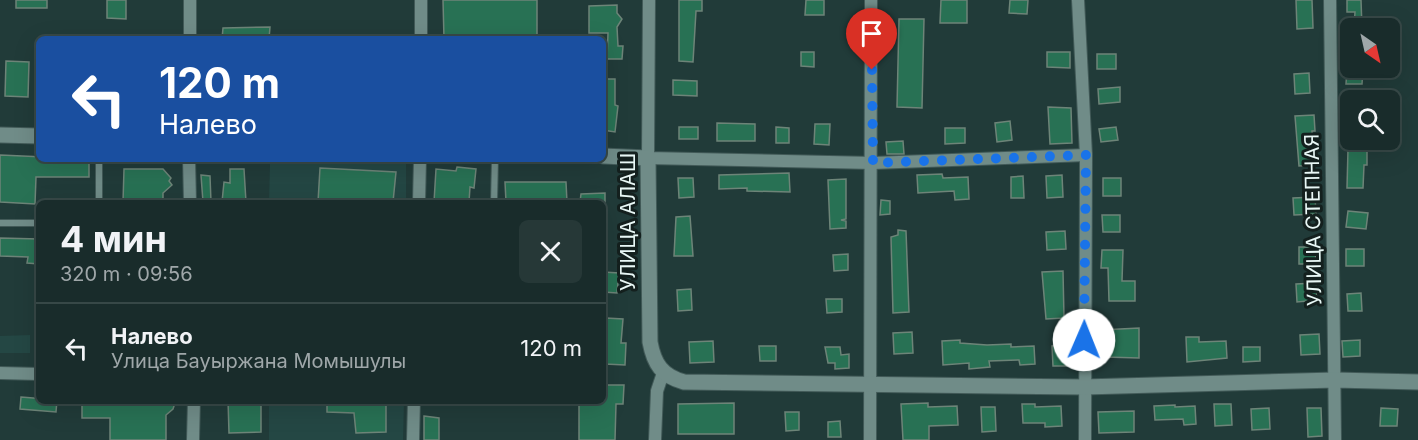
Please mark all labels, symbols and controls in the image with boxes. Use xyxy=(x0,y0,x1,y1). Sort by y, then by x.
pin xyxy=(846,8,897,70)
icon: arrive xyxy=(855,17,888,50)
north arrow xyxy=(1340,18,1400,78)
map controls xyxy=(1340,18,1400,150)
text: 120 m xyxy=(159,57,280,108)
icon: left xyxy=(60,60,138,138)
button: search xyxy=(1340,90,1400,150)
text: Налево xyxy=(159,108,257,141)
street label: УЛИЦА СТЕПНАЯ xyxy=(1299,134,1327,306)
street label: УЛИЦА АЛАШ xyxy=(616,153,640,291)
text: 4 мин xyxy=(60,217,167,261)
button: close xyxy=(519,220,582,283)
text: 320 m · 09:56 xyxy=(60,262,193,286)
position arrow xyxy=(1052,308,1116,372)
text: Налево xyxy=(111,323,193,349)
icon: left xyxy=(60,332,93,365)
text: 120 m xyxy=(520,335,582,361)
text: Улица Бауыржана Момышулы xyxy=(111,349,406,373)

